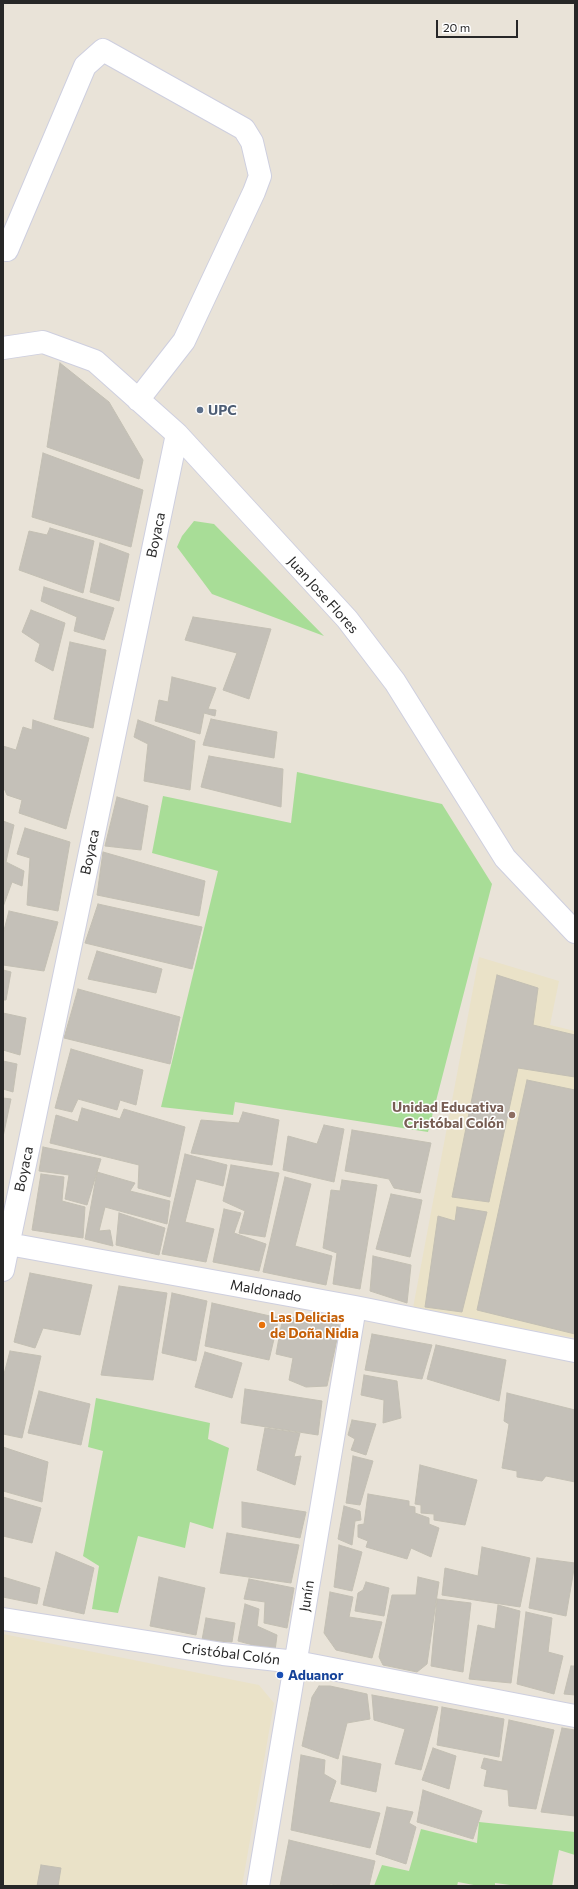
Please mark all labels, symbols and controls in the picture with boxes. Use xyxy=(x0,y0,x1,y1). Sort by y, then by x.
scale bar xyxy=(438,12,520,38)
text: 20 m xyxy=(443,20,470,34)
place label: UPC xyxy=(208,402,237,418)
marker: UPC xyxy=(195,405,205,415)
street label: Boyaca xyxy=(143,511,169,559)
street label: Juan Jose Flores xyxy=(284,553,362,637)
street label: Boyaca xyxy=(77,828,103,876)
place label: Unidad Educativa Cristóbal Colón xyxy=(392,1099,504,1132)
marker: Unidad Educativa Cristóbal Colón xyxy=(507,1110,517,1120)
street label: Boyaca xyxy=(11,1145,37,1193)
street label: Maldonado xyxy=(229,1276,303,1306)
place label: Las Delicias de Doña Nidia xyxy=(270,1309,359,1342)
marker: Las Delicias de Doña Nidia xyxy=(257,1320,267,1330)
street label: Junín xyxy=(296,1579,318,1613)
street label: Cristóbal Colón xyxy=(181,1640,281,1668)
place label: Aduanor xyxy=(288,1667,343,1683)
marker: Aduanor xyxy=(275,1670,285,1680)

